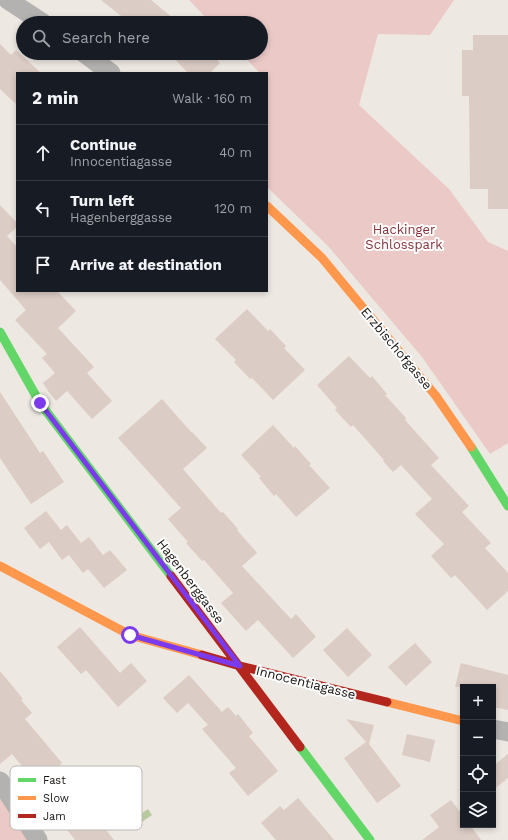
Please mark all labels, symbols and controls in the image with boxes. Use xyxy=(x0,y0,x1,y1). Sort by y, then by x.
search box xyxy=(16,16,268,60)
icon: search xyxy=(30,27,52,49)
text: Search here xyxy=(62,29,150,47)
text: 2 min xyxy=(32,88,78,108)
text: Walk · 160 m xyxy=(172,91,252,106)
text: Continue xyxy=(70,136,137,154)
icon: ahead xyxy=(32,142,54,164)
text: 40 m xyxy=(219,145,252,160)
text: Innocentiagasse xyxy=(70,154,172,169)
text: Turn left xyxy=(70,192,134,210)
icon: left xyxy=(32,198,54,220)
text: 120 m xyxy=(214,201,252,216)
text: Hagenberggasse xyxy=(70,210,172,225)
park label: Hackinger Schlosspark xyxy=(365,222,443,252)
icon: arrive xyxy=(32,254,54,276)
text: Arrive at destination xyxy=(70,256,222,274)
street label: Erzbischofgasse xyxy=(358,304,435,392)
route end xyxy=(31,394,49,412)
street label: Hagenberggasse xyxy=(154,536,227,627)
route start xyxy=(121,626,139,644)
street label: Innocentiagasse xyxy=(255,663,357,702)
map controls xyxy=(460,684,496,828)
button: + xyxy=(460,684,496,720)
button: − xyxy=(460,720,496,756)
button: locate xyxy=(460,756,496,792)
legend xyxy=(10,766,142,830)
text: Fast xyxy=(43,774,66,787)
text: Slow xyxy=(43,792,69,805)
button: layers xyxy=(460,792,496,828)
text: Jam xyxy=(43,810,66,823)

